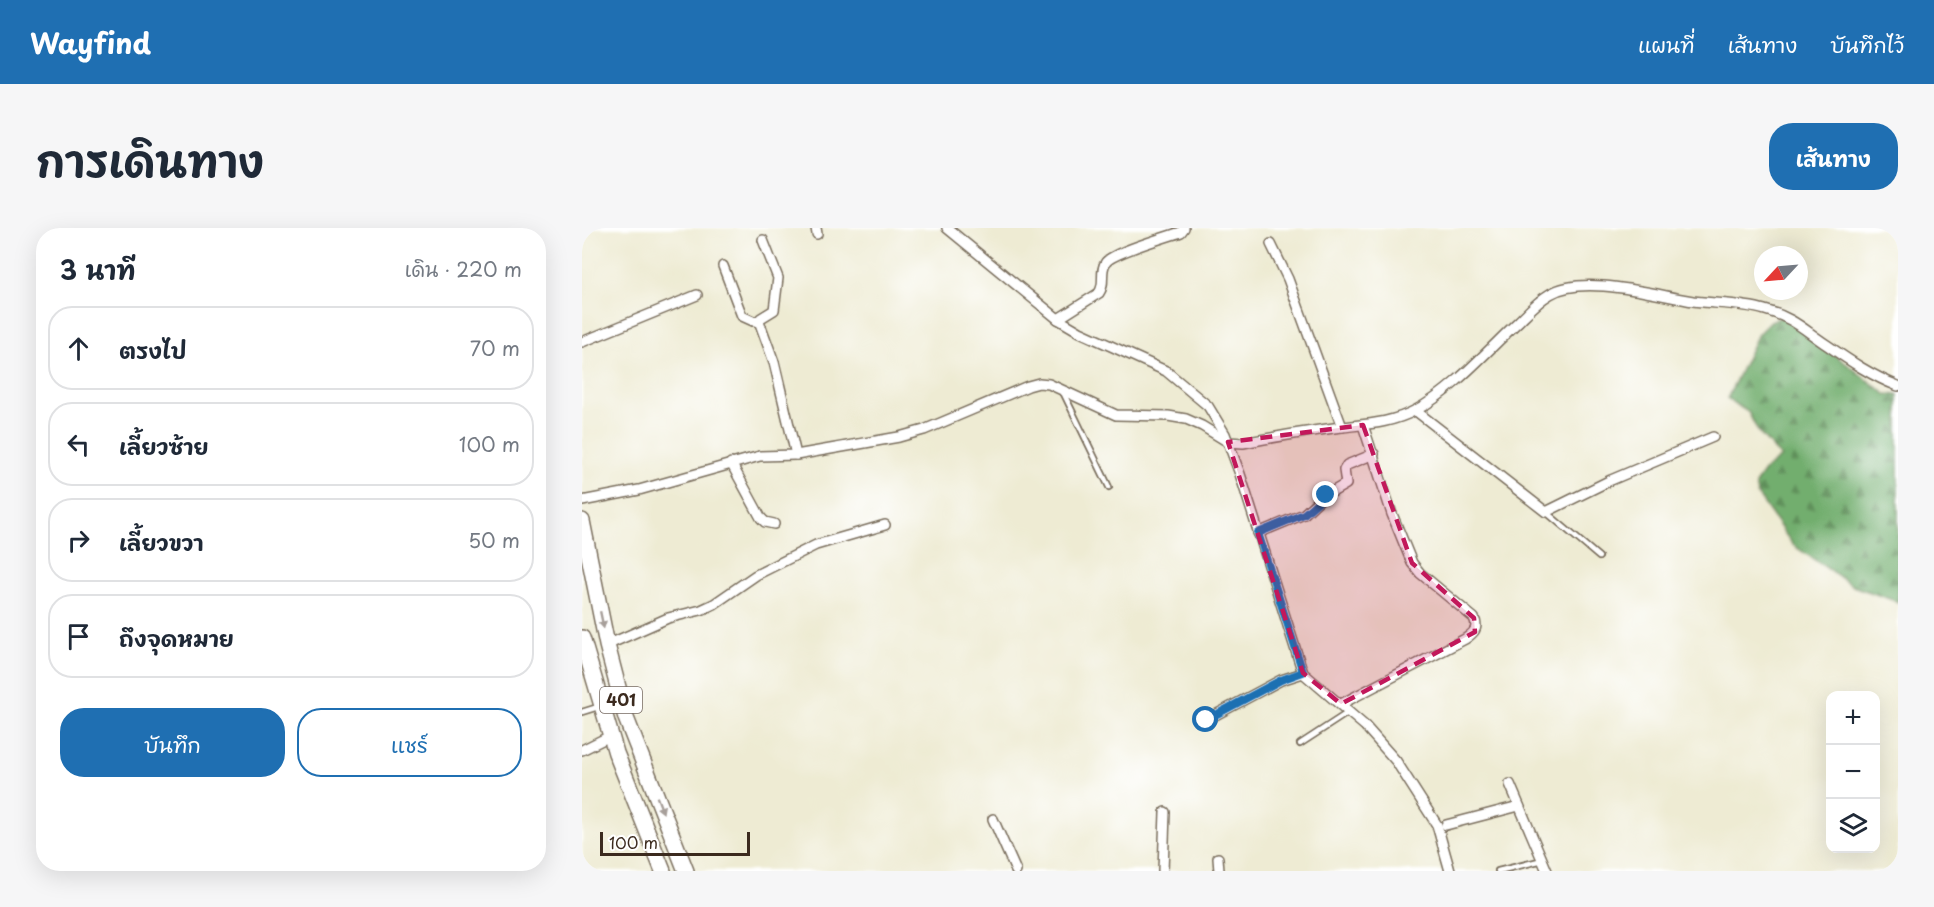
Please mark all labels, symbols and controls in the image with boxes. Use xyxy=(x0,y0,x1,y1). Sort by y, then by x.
text: Wayfind xyxy=(30,21,151,64)
text: แผนที่ xyxy=(1638,28,1695,60)
text: เส้นทาง xyxy=(1728,28,1797,60)
text: บันทึกไว้ xyxy=(1830,28,1904,60)
button: เส้นทาง xyxy=(1769,123,1898,190)
text: การเดินทาง xyxy=(36,128,264,191)
north arrow xyxy=(1754,246,1808,300)
text: 3 นาที xyxy=(60,250,135,289)
text: เดิน · 220 m xyxy=(405,254,522,284)
icon: ahead xyxy=(62,332,95,365)
text: ตรงไป xyxy=(119,333,187,366)
text: 70 m xyxy=(470,333,520,363)
icon: left xyxy=(62,428,95,461)
text: เลี้ยวซ้าย xyxy=(119,429,209,462)
text: 100 m xyxy=(459,429,520,459)
route end xyxy=(1312,481,1338,507)
icon: right xyxy=(62,524,95,557)
text: เลี้ยวขวา xyxy=(119,525,203,558)
text: 50 m xyxy=(468,525,520,555)
one-way arrow xyxy=(598,610,607,629)
icon: arrive xyxy=(62,620,95,653)
text: ถึงจุดหมาย xyxy=(119,621,234,654)
road number: 401 xyxy=(600,687,642,713)
map controls xyxy=(1826,691,1880,853)
button: + xyxy=(1826,691,1880,745)
route start xyxy=(1192,706,1218,732)
button: บันทึก xyxy=(60,708,285,777)
button: แชร์ xyxy=(297,708,522,777)
button: − xyxy=(1826,745,1880,799)
one-way arrow xyxy=(655,797,665,815)
button: layers xyxy=(1826,799,1880,853)
scale bar xyxy=(600,829,750,856)
text: 100 m xyxy=(609,830,658,854)

